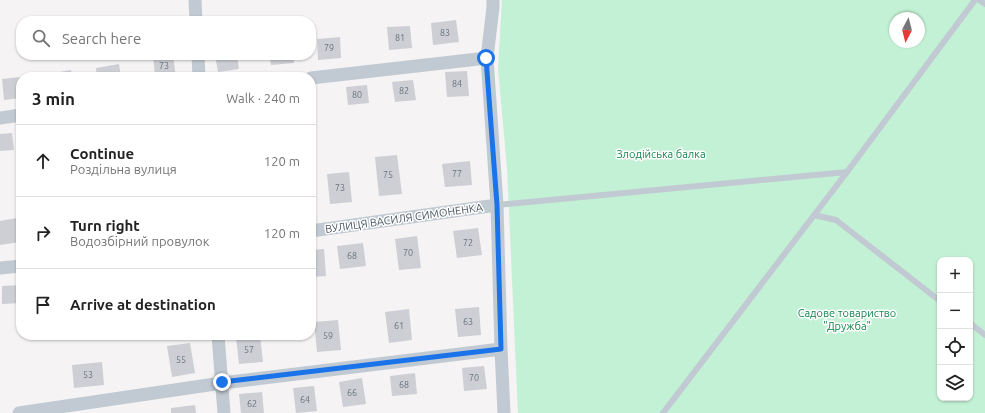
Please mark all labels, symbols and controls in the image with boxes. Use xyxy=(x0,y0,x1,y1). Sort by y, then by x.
north arrow xyxy=(889,12,925,48)
search box xyxy=(16,16,316,60)
icon: search xyxy=(30,27,52,49)
house number: 83 xyxy=(440,28,450,38)
text: Search here xyxy=(62,30,141,47)
house number: 81 xyxy=(395,33,405,43)
house number: 79 xyxy=(324,43,334,53)
route start xyxy=(477,49,495,67)
house number: 73 xyxy=(159,61,169,71)
house number: 84 xyxy=(452,79,462,89)
house number: 82 xyxy=(399,86,409,96)
text: 3 min xyxy=(32,89,75,108)
house number: 80 xyxy=(352,90,362,100)
text: Walk · 240 m xyxy=(226,91,300,105)
text: Continue xyxy=(70,145,134,162)
park label: Злодійська балка xyxy=(616,148,706,160)
icon: ahead xyxy=(32,150,54,172)
text: 120 m xyxy=(264,154,300,168)
text: Роздільна вулиця xyxy=(70,162,177,176)
house number: 77 xyxy=(452,169,462,179)
house number: 75 xyxy=(383,170,393,180)
house number: 73 xyxy=(335,183,345,193)
street label: ВУЛИЦЯ ВАСИЛЯ СИМОНЕНКА xyxy=(324,201,484,235)
text: Turn right xyxy=(70,217,140,234)
icon: right xyxy=(32,222,54,244)
text: 120 m xyxy=(264,226,300,240)
text: Водозбірний провулок xyxy=(70,234,209,248)
house number: 72 xyxy=(463,238,473,248)
house number: 70 xyxy=(403,248,413,258)
house number: 68 xyxy=(347,251,357,261)
map controls xyxy=(937,257,973,401)
button: + xyxy=(937,257,973,293)
button: − xyxy=(937,293,973,329)
icon: arrive xyxy=(32,294,54,316)
text: Arrive at destination xyxy=(70,296,216,313)
park label: Садове товариство "Дружба" xyxy=(798,307,896,332)
house number: 63 xyxy=(463,317,473,327)
house number: 61 xyxy=(394,321,404,331)
button: locate xyxy=(937,329,973,365)
house number: 59 xyxy=(323,331,333,341)
house number: 57 xyxy=(244,345,254,355)
house number: 55 xyxy=(176,355,186,365)
button: layers xyxy=(937,365,973,401)
house number: 53 xyxy=(83,370,93,380)
route end xyxy=(213,373,231,391)
house number: 70 xyxy=(469,373,479,383)
house number: 68 xyxy=(399,380,409,390)
house number: 66 xyxy=(347,388,357,398)
house number: 64 xyxy=(300,395,310,405)
house number: 62 xyxy=(247,399,257,409)

